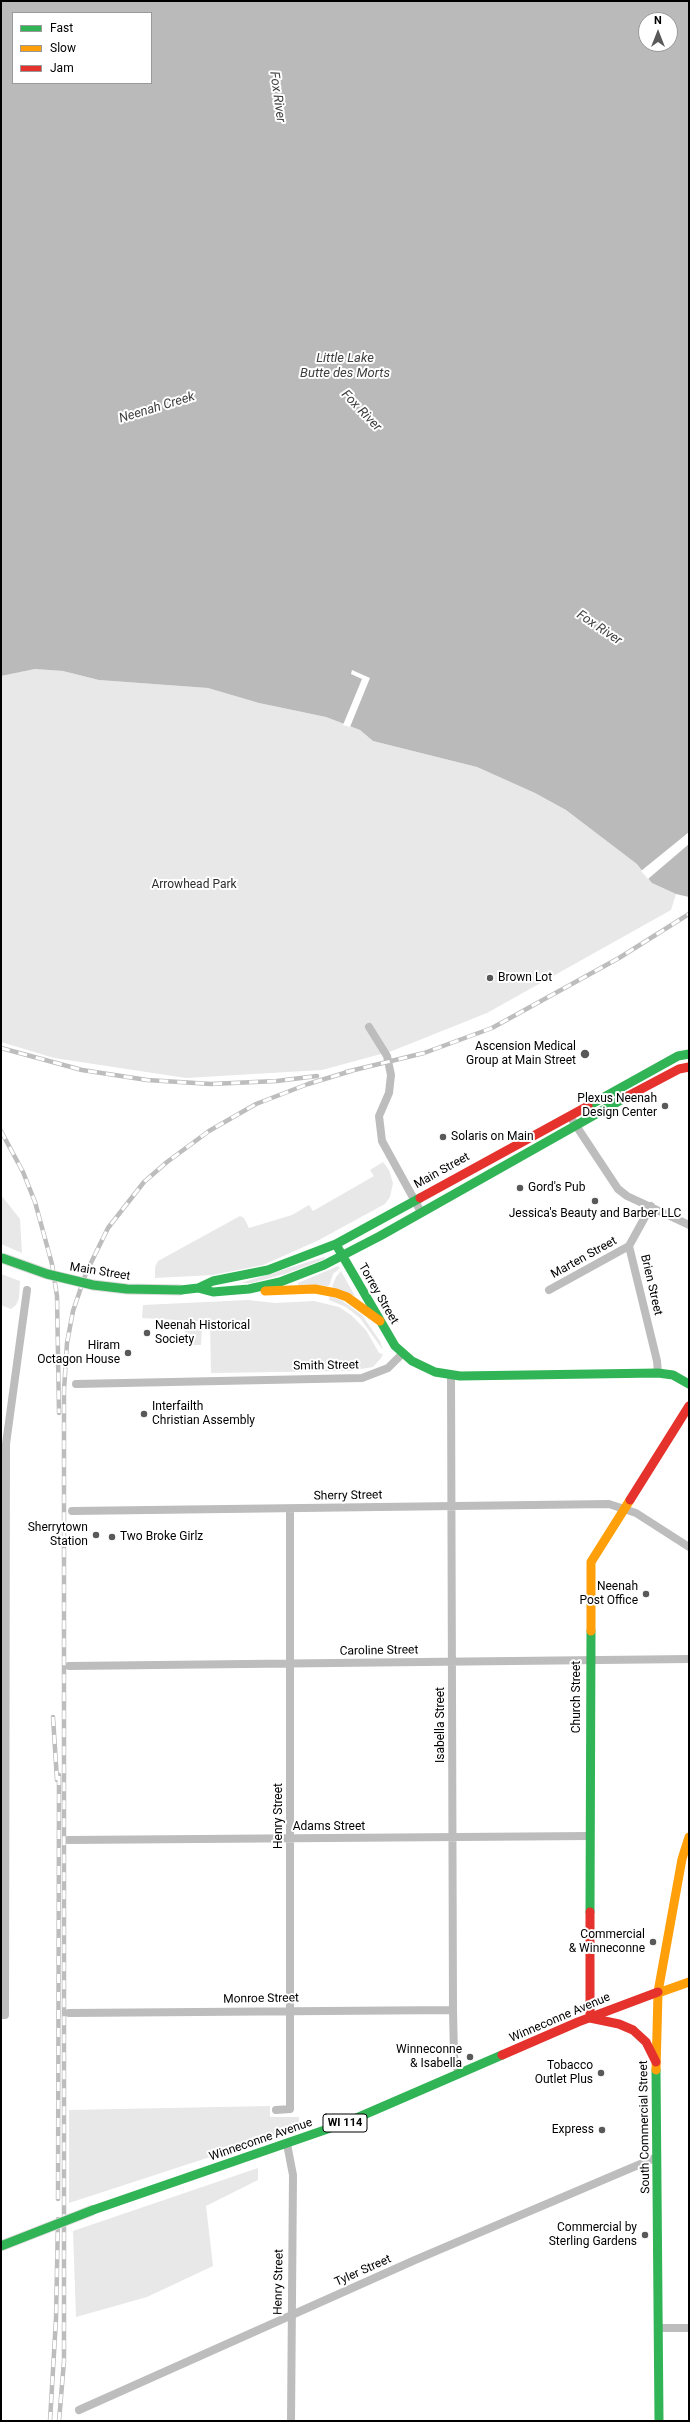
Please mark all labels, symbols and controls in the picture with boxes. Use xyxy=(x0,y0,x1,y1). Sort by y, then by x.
legend xyxy=(12,12,152,84)
north arrow xyxy=(638,12,678,52)
text: N xyxy=(654,14,662,27)
text: Fast xyxy=(50,21,73,35)
text: Slow xyxy=(50,41,76,55)
text: Jam xyxy=(50,61,74,75)
water label: Fox River xyxy=(266,71,288,123)
water label: Little Lake Butte des Morts xyxy=(300,351,390,382)
water label: Fox River xyxy=(338,387,384,435)
water label: Neenah Creek xyxy=(117,389,197,427)
water label: Fox River xyxy=(573,607,625,649)
park label: Arrowhead Park xyxy=(151,878,237,892)
place label: Brown Lot xyxy=(498,971,552,985)
marker: Brown Lot xyxy=(485,973,495,983)
place label: Ascension Medical Group at Main Street xyxy=(466,1040,576,1068)
marker: Ascension Medical Group at Main Street xyxy=(579,1048,591,1060)
place label: Plexus Neenah Design Center xyxy=(577,1092,657,1120)
marker: Plexus Neenah Design Center xyxy=(660,1101,670,1111)
place label: Solaris on Main xyxy=(451,1130,534,1144)
marker: Solaris on Main xyxy=(438,1132,448,1142)
street label: Main Street xyxy=(412,1150,472,1192)
place label: Gord's Pub xyxy=(528,1181,585,1195)
marker: Gord's Pub xyxy=(515,1183,525,1193)
marker: Jessica's Beauty and Barber LLC xyxy=(590,1196,600,1206)
place label: Jessica's Beauty and Barber LLC xyxy=(509,1207,681,1221)
street label: Marten Street xyxy=(549,1234,619,1282)
street label: Brien Street xyxy=(637,1253,665,1317)
street label: Main Street xyxy=(69,1260,131,1284)
street label: Torrey Street xyxy=(355,1261,401,1327)
place label: Neenah Historical Society xyxy=(155,1319,250,1347)
marker: Neenah Historical Society xyxy=(142,1328,152,1338)
place label: Hiram Octagon House xyxy=(37,1339,120,1367)
marker: Hiram Octagon House xyxy=(123,1348,133,1358)
street label: Smith Street xyxy=(293,1358,359,1374)
place label: Interfailth Christian Assembly xyxy=(152,1400,255,1428)
marker: Interfailth Christian Assembly xyxy=(139,1409,149,1419)
street label: Sherry Street xyxy=(314,1488,382,1504)
place label: Sherrytown Station xyxy=(28,1521,88,1549)
marker: Sherrytown Station xyxy=(91,1530,101,1540)
place label: Two Broke Girlz xyxy=(120,1530,203,1544)
marker: Two Broke Girlz xyxy=(107,1532,117,1542)
place label: Neenah Post Office xyxy=(579,1580,638,1608)
marker: Neenah Post Office xyxy=(641,1589,651,1599)
street label: Caroline Street xyxy=(340,1643,418,1659)
street label: Church Street xyxy=(570,1661,584,1733)
street label: Isabella Street xyxy=(434,1687,448,1763)
street label: Henry Street xyxy=(272,1783,286,1849)
street label: Adams Street xyxy=(293,1820,365,1834)
place label: Commercial & Winneconne xyxy=(569,1928,645,1956)
marker: Commercial & Winneconne xyxy=(648,1937,658,1947)
street label: Winneconne Avenue xyxy=(507,1990,613,2046)
street label: Monroe Street xyxy=(223,1991,299,2007)
place label: Winneconne & Isabella xyxy=(396,2043,462,2071)
marker: Winneconne & Isabella xyxy=(465,2052,475,2062)
place label: Tobacco Outlet Plus xyxy=(535,2059,593,2087)
street label: South Commercial Street xyxy=(637,2060,653,2194)
marker: Tobacco Outlet Plus xyxy=(596,2068,606,2078)
road number: WI 114 xyxy=(323,2114,367,2132)
street label: Winneconne Avenue xyxy=(208,2116,314,2164)
place label: Express xyxy=(552,2123,594,2137)
marker: Express xyxy=(597,2125,607,2135)
place label: Commercial by Sterling Gardens xyxy=(549,2221,637,2249)
marker: Commercial by Sterling Gardens xyxy=(640,2230,650,2240)
street label: Henry Street xyxy=(271,2249,287,2315)
street label: Tyler Street xyxy=(332,2252,394,2290)

